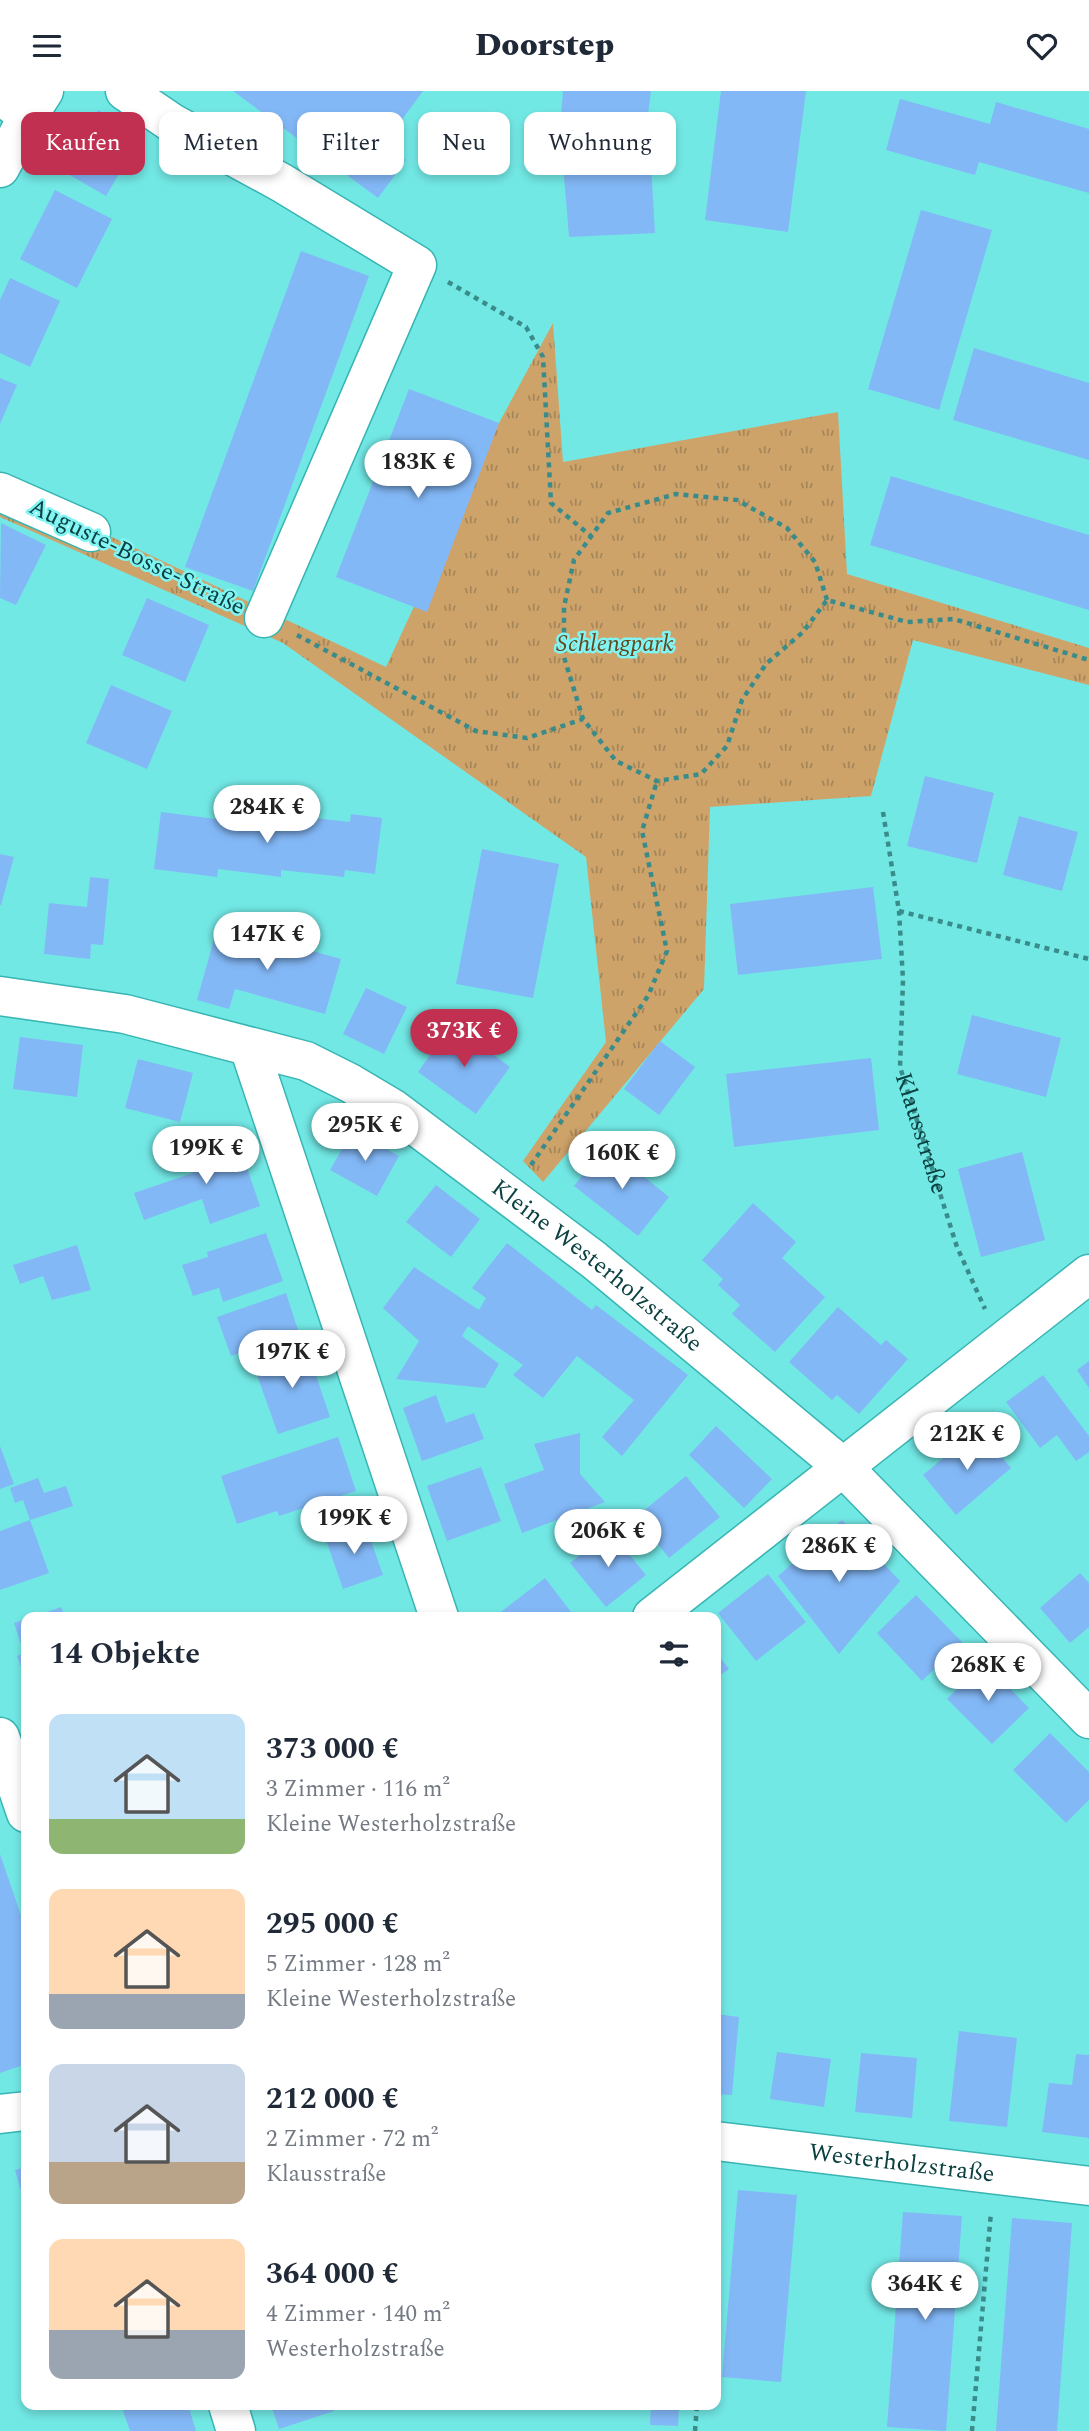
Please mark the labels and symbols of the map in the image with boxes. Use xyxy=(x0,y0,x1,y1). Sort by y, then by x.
pin: 183K € xyxy=(361,441,475,500)
street label: Auguste-Bosse-Straße xyxy=(23,489,251,625)
park label: Schlengpark xyxy=(556,626,674,662)
pin: 284K € xyxy=(210,785,324,845)
pin: 147K € xyxy=(210,913,324,972)
pin: 373K € xyxy=(407,1009,521,1069)
street label: Klausstraße xyxy=(885,1068,957,1199)
pin: 295K € xyxy=(308,1103,422,1163)
pin: 199K € xyxy=(149,1127,263,1186)
pin: 160K € xyxy=(565,1131,679,1191)
street label: Kleine Westerholzstraße xyxy=(483,1171,710,1361)
pin: 197K € xyxy=(235,1331,349,1390)
pin: 212K € xyxy=(910,1413,1024,1472)
pin: 199K € xyxy=(297,1497,411,1556)
pin: 206K € xyxy=(551,1509,665,1569)
pin: 286K € xyxy=(782,1525,896,1584)
pin: 268K € xyxy=(931,1643,1045,1703)
street label: Westerholzstraße xyxy=(807,2134,996,2192)
pin: 364K € xyxy=(868,2263,982,2322)

